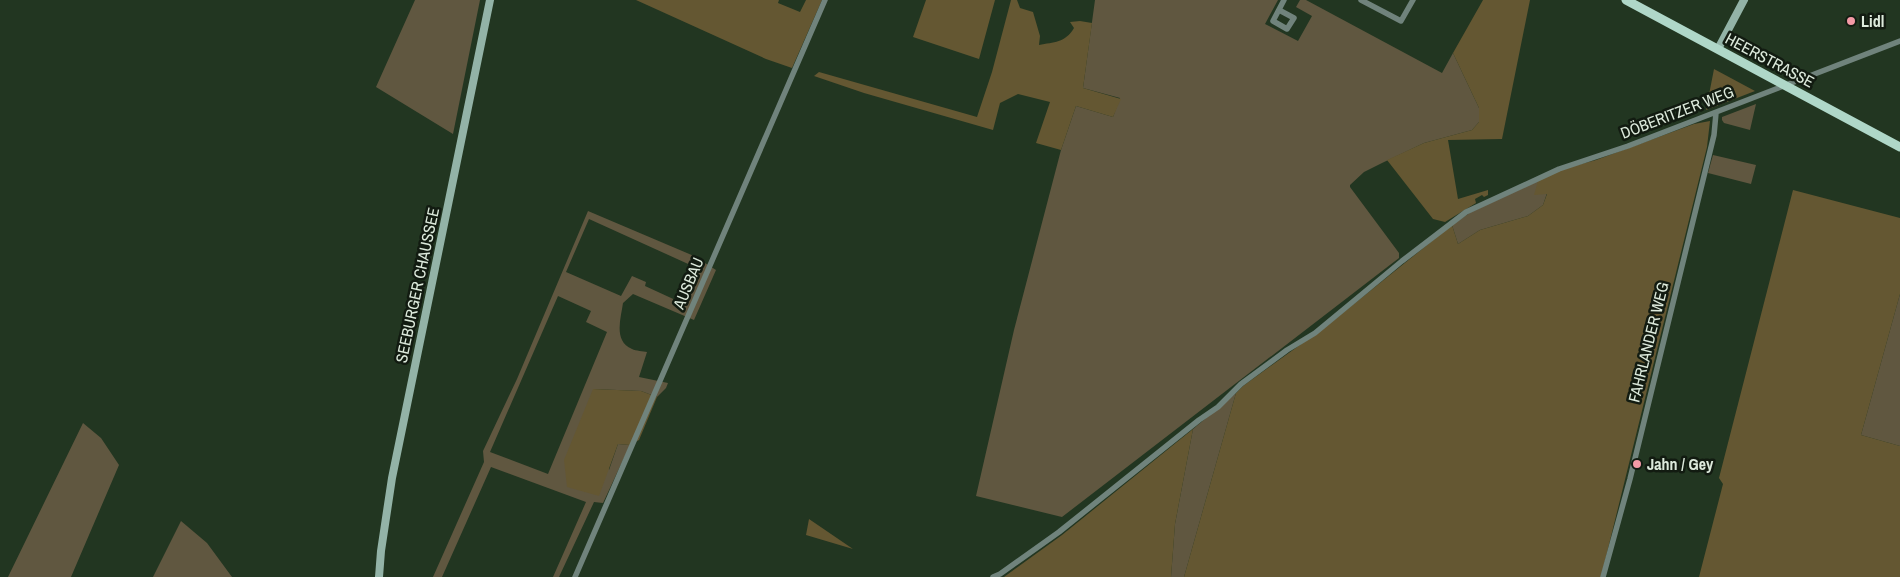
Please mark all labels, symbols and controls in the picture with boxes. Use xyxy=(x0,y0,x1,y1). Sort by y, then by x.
place label: Lidl xyxy=(1861,10,1884,32)
marker: Lidl xyxy=(1845,15,1857,27)
street label: HEERSTRASSE xyxy=(1722,27,1818,93)
street label: DÖBERITZER WEG xyxy=(1617,80,1737,144)
street label: SEEBURGER CHAUSSEE xyxy=(390,205,444,365)
street label: AUSBAU xyxy=(667,254,709,313)
street label: FAHRLANDER WEG xyxy=(1622,280,1674,404)
place label: Jahn / Gey xyxy=(1647,453,1714,475)
marker: Jahn / Gey xyxy=(1631,458,1643,470)

